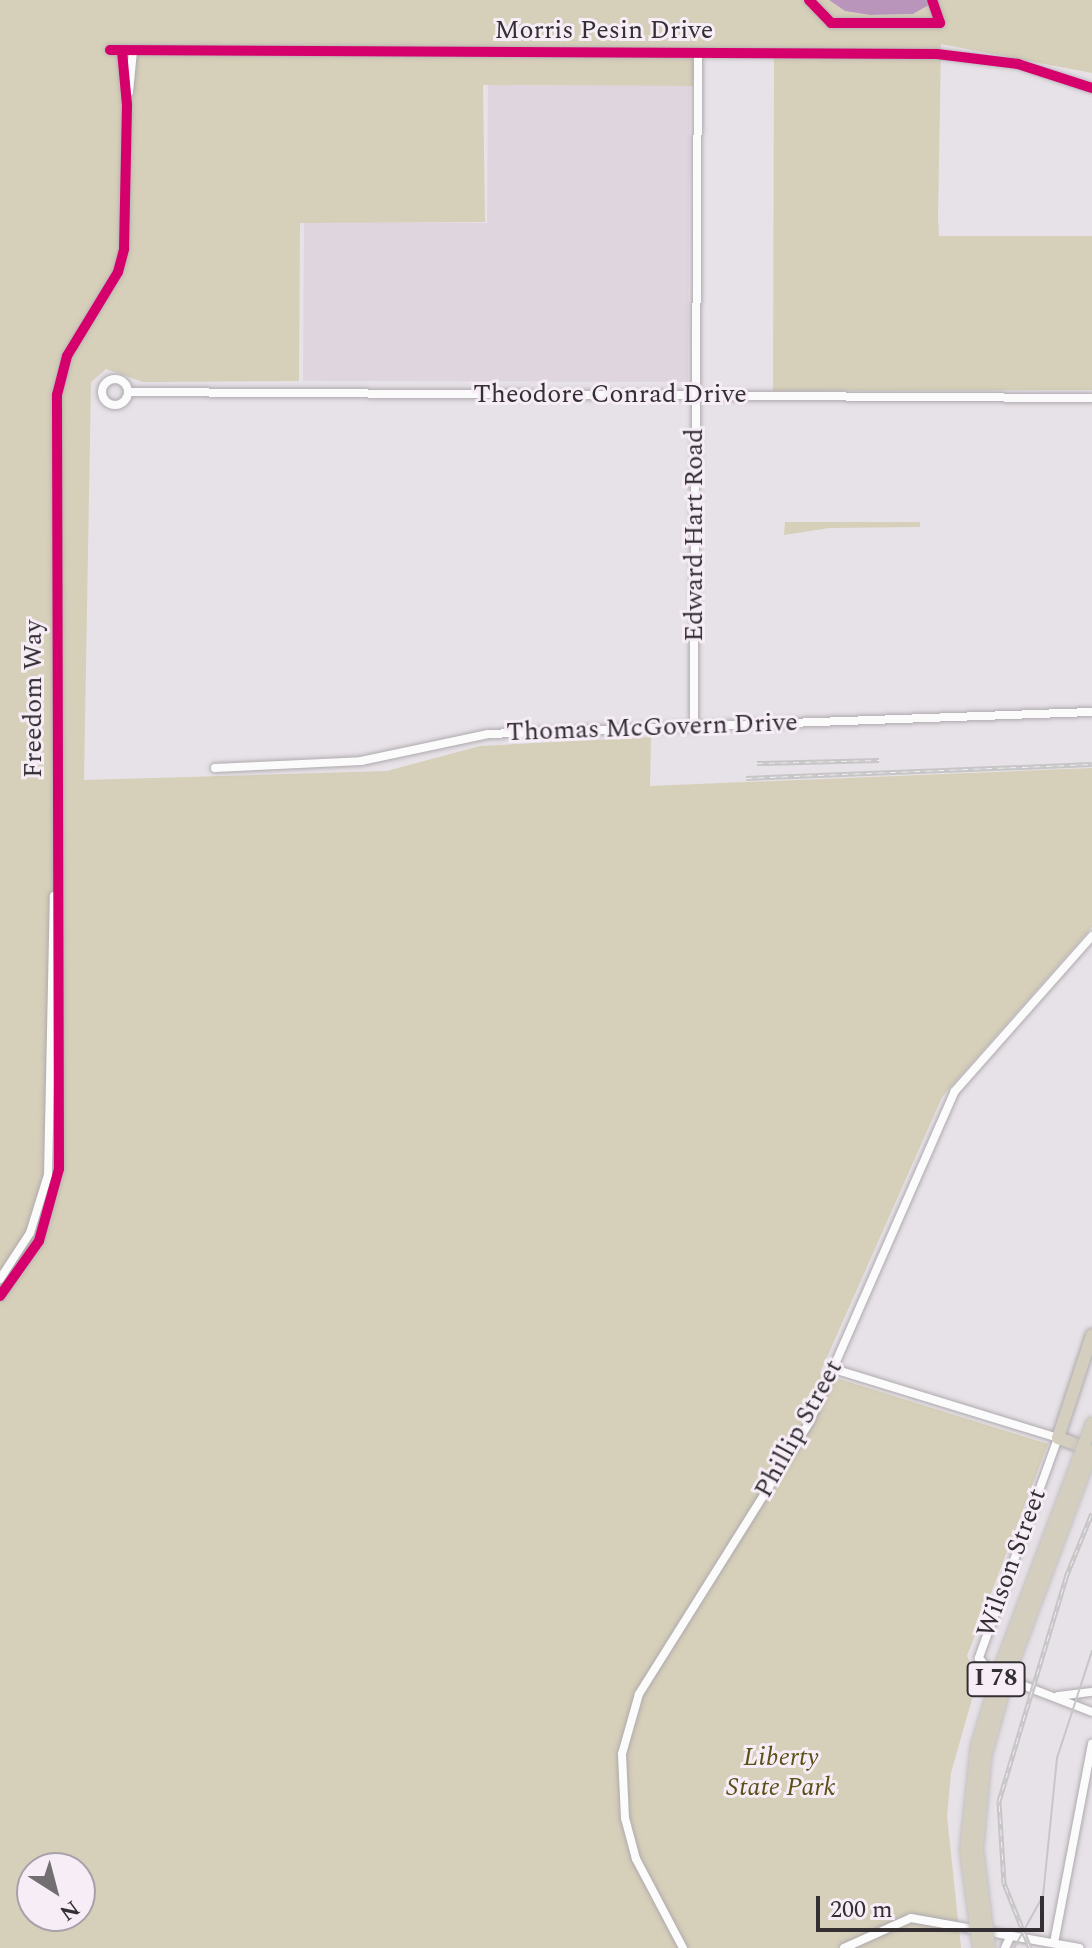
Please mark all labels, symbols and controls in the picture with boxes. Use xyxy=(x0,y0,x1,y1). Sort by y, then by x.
street label: Morris Pesin Drive xyxy=(495,15,713,47)
street label: Theodore Conrad Drive xyxy=(473,379,747,411)
street label: Edward Hart Road xyxy=(679,428,711,642)
street label: Freedom Way xyxy=(18,620,50,778)
street label: Thomas McGovern Drive xyxy=(506,707,798,749)
street label: Phillip Street xyxy=(748,1355,850,1503)
street label: Wilson Street xyxy=(971,1484,1053,1642)
road number: I 78 xyxy=(966,1659,1026,1699)
park label: Liberty State Park xyxy=(726,1742,836,1804)
north arrow xyxy=(16,1852,96,1932)
scale bar xyxy=(820,1880,1048,1930)
text: N xyxy=(52,1892,86,1929)
text: 200 m xyxy=(830,1892,893,1928)

